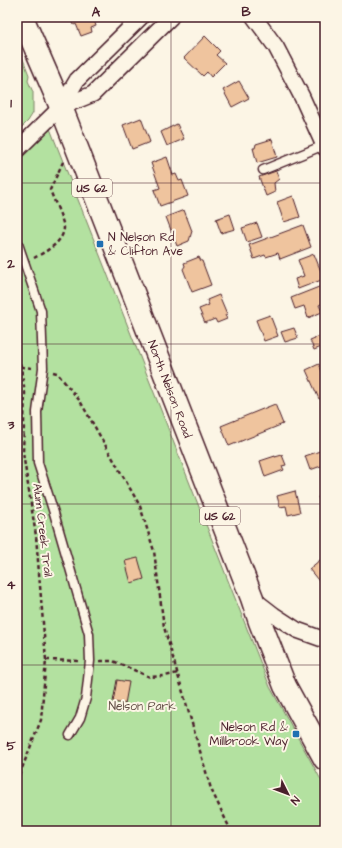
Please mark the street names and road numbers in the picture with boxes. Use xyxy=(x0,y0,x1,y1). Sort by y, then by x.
road number: US 62 xyxy=(72,179,112,197)
street label: North Nelson Road xyxy=(143,338,196,441)
street label: Alum Creek Trail xyxy=(28,482,57,578)
road number: US 62 xyxy=(200,507,240,525)

